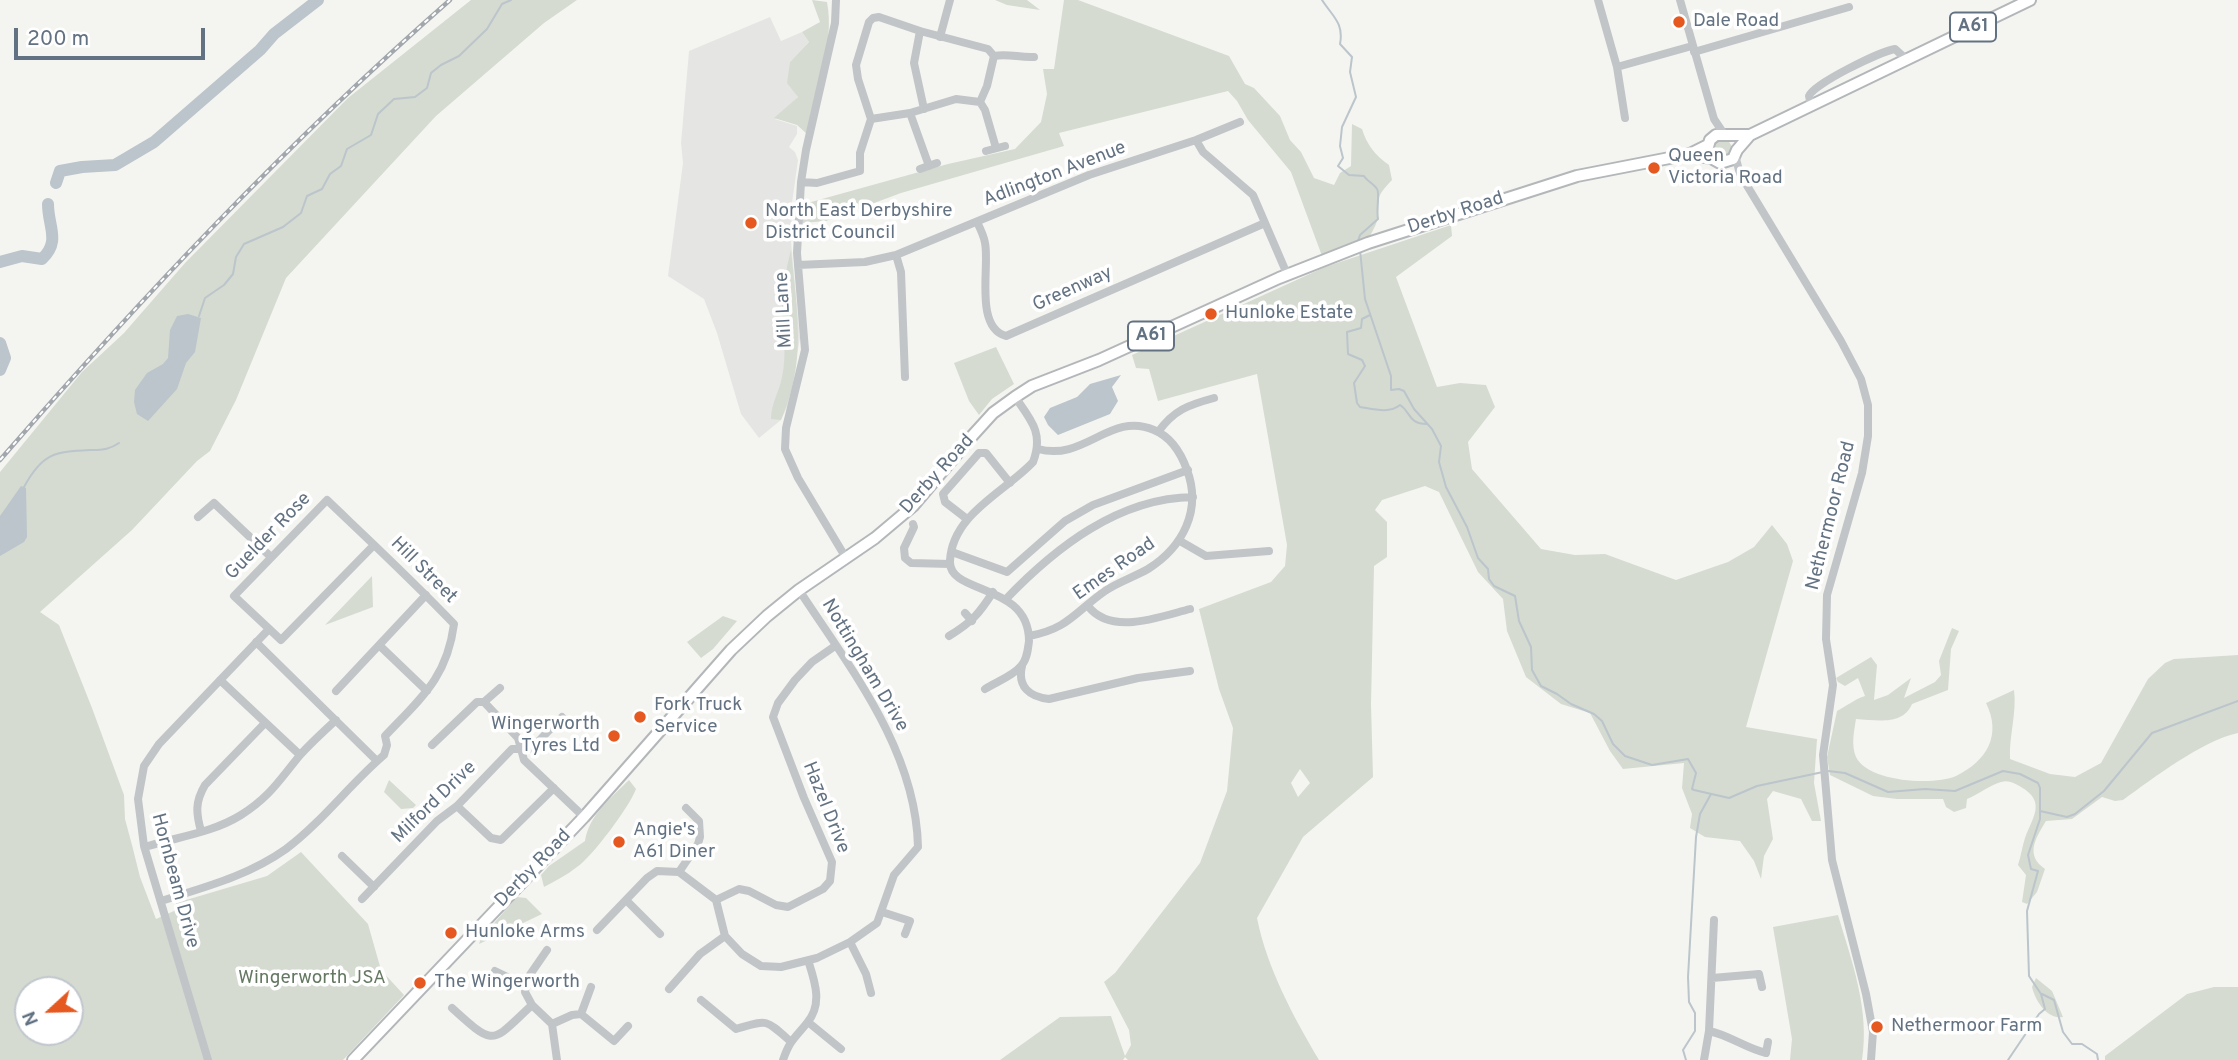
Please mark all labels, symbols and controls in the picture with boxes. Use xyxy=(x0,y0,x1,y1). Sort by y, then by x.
place label: Dale Road xyxy=(1693,11,1779,33)
road number: A61 xyxy=(1950,12,1996,42)
scale bar xyxy=(18,14,208,58)
marker: Dale Road xyxy=(1671,14,1687,30)
text: 200 m xyxy=(27,26,89,53)
street label: Adlington Avenue xyxy=(980,137,1130,213)
place label: Queen Victoria Road xyxy=(1668,146,1783,190)
marker: Queen Victoria Road xyxy=(1646,160,1662,176)
street label: Derby Road xyxy=(1405,188,1507,240)
place label: North East Derbyshire District Council xyxy=(765,201,953,245)
marker: North East Derbyshire District Council xyxy=(743,215,759,231)
street label: Greenway xyxy=(1030,262,1116,318)
street label: Mill Lane xyxy=(772,271,798,349)
place label: Hunloke Estate xyxy=(1225,303,1353,325)
marker: Hunloke Estate xyxy=(1203,306,1219,322)
road number: A61 xyxy=(1128,322,1174,350)
street label: Derby Road xyxy=(896,430,980,520)
street label: Nethermoor Road xyxy=(1802,439,1862,593)
street label: Guelder Rose xyxy=(221,488,317,586)
street label: Hill Street xyxy=(385,533,461,609)
street label: Emes Road xyxy=(1070,533,1160,607)
street label: Nottingham Drive xyxy=(815,596,913,736)
place label: Fork Truck Service xyxy=(654,695,742,739)
marker: Fork Truck Service xyxy=(632,709,648,725)
place label: Wingerworth Tyres Ltd xyxy=(491,714,600,758)
marker: Wingerworth Tyres Ltd xyxy=(606,728,622,744)
street label: Milford Drive xyxy=(388,757,482,849)
street label: Hazel Drive xyxy=(796,759,854,857)
street label: Hornbeam Drive xyxy=(145,811,203,951)
place label: Angie's A61 Diner xyxy=(633,820,715,864)
street label: Derby Road xyxy=(491,825,577,913)
marker: Angie's A61 Diner xyxy=(611,834,627,850)
place label: Hunloke Arms xyxy=(465,922,585,944)
marker: Hunloke Arms xyxy=(443,925,459,941)
park label: Wingerworth JSA xyxy=(238,968,386,990)
place label: The Wingerworth xyxy=(434,972,580,994)
marker: The Wingerworth xyxy=(412,975,428,991)
north arrow xyxy=(14,976,84,1046)
text: N xyxy=(18,1007,45,1029)
place label: Nethermoor Farm xyxy=(1891,1016,2042,1038)
marker: Nethermoor Farm xyxy=(1869,1019,1885,1035)

